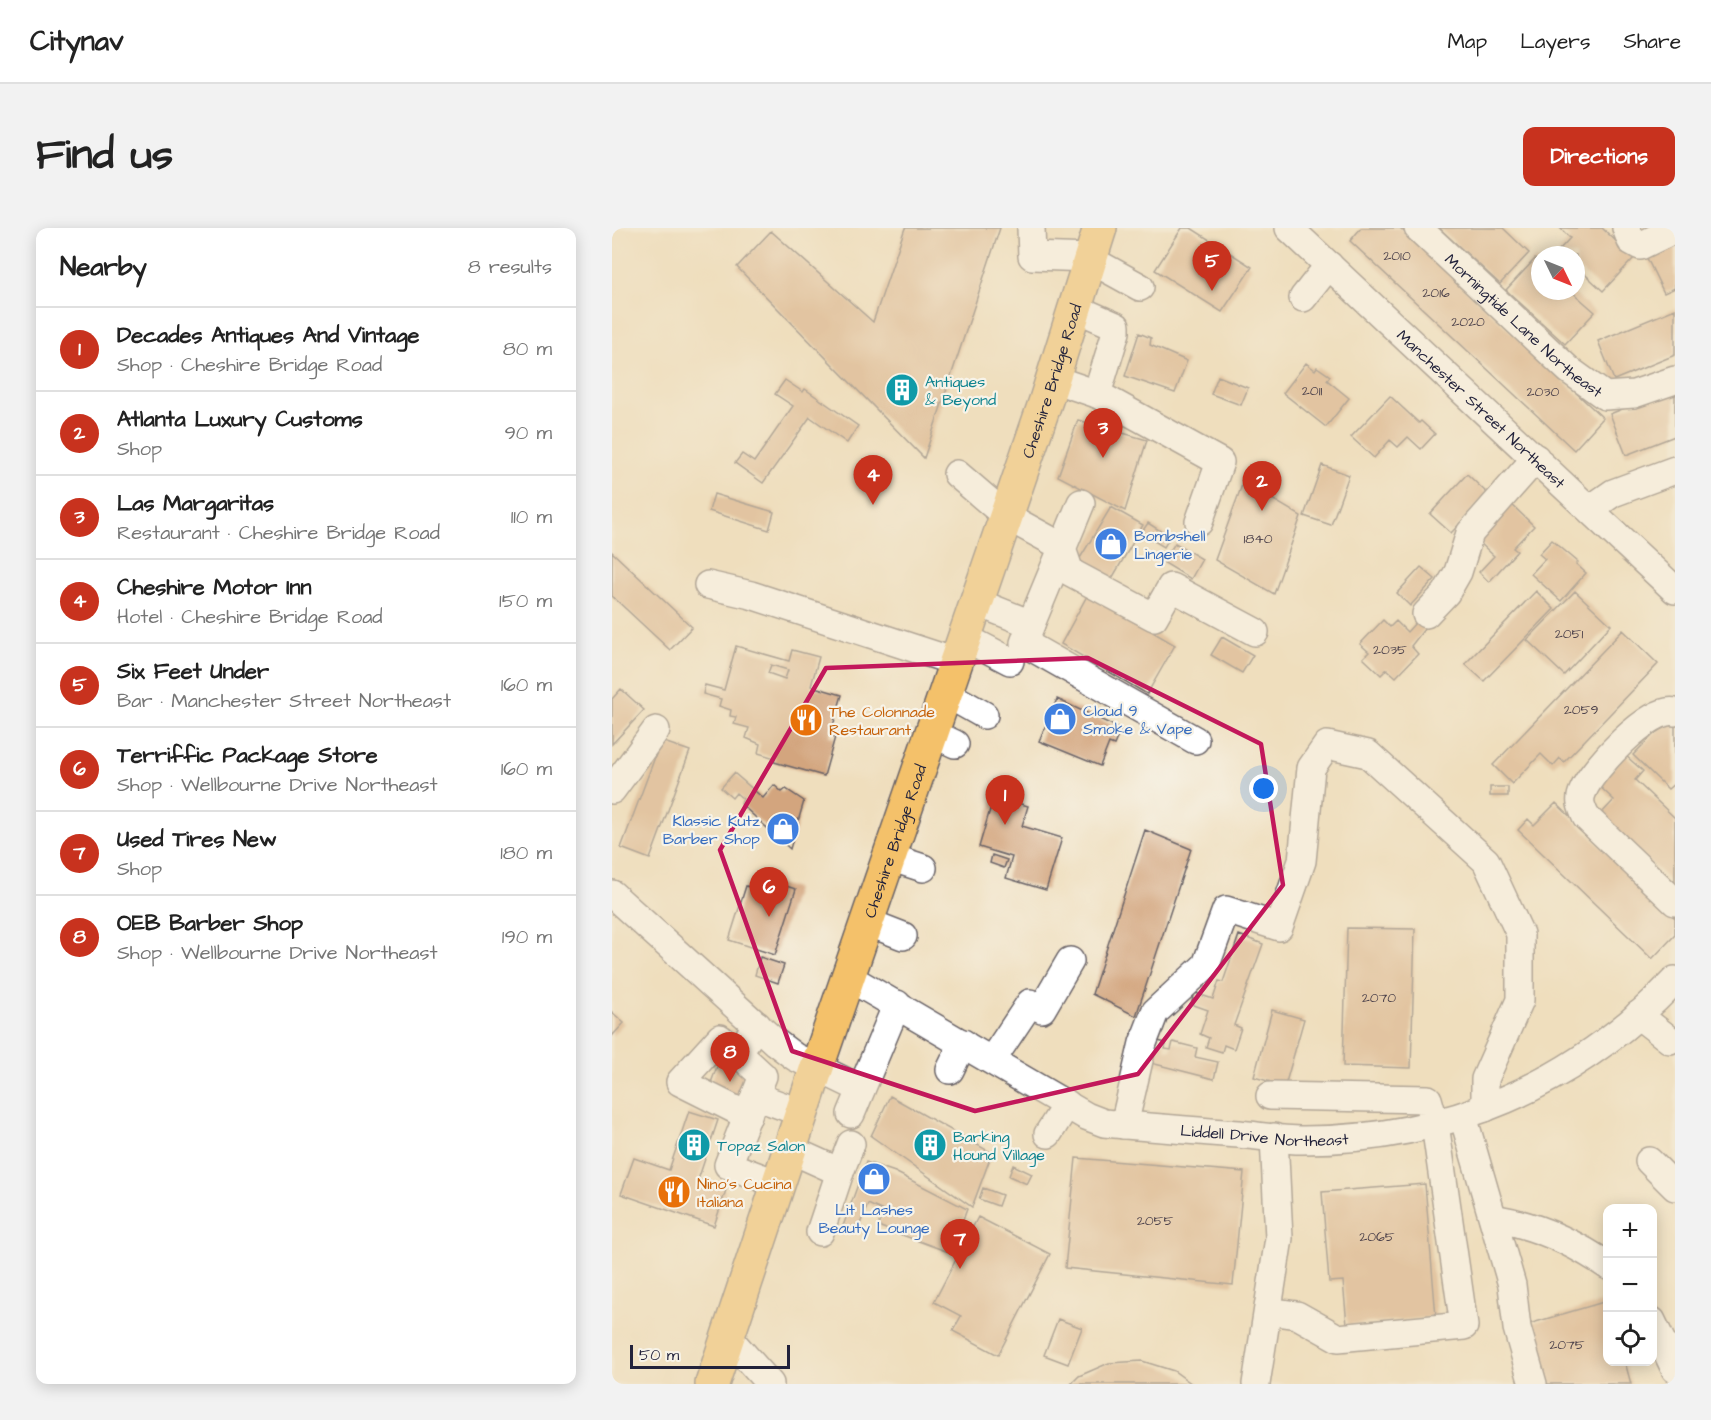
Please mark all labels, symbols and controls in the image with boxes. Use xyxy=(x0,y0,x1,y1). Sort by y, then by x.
text: Citynav xyxy=(30,22,124,61)
text: Map xyxy=(1447,27,1487,56)
text: Layers xyxy=(1520,27,1590,56)
text: Share xyxy=(1623,27,1681,56)
text: Find us xyxy=(36,127,173,185)
button: Directions xyxy=(1523,127,1675,186)
pin: 5 xyxy=(1192,242,1232,291)
house number: 2010 xyxy=(1383,246,1411,266)
north arrow xyxy=(1531,246,1585,300)
text: Nearby xyxy=(60,249,147,285)
street label: Morningtide Lane Northeast xyxy=(1440,249,1607,403)
text: 8 results xyxy=(468,253,552,281)
house number: 2016 xyxy=(1422,283,1450,303)
street label: Cheshire Bridge Road xyxy=(1017,301,1088,461)
house number: 2020 xyxy=(1451,312,1485,332)
text: Decades Antiques And Vintage xyxy=(117,320,420,351)
street label: Manchester Street Northeast xyxy=(1392,325,1570,494)
text: 1 xyxy=(78,335,81,363)
text: 80 m xyxy=(503,335,552,363)
text: Shop · Cheshire Bridge Road xyxy=(117,351,382,379)
place label: Antiques & Beyond xyxy=(925,371,996,412)
building icon: Antiques & Beyond xyxy=(884,372,920,408)
house number: 2011 xyxy=(1302,381,1322,401)
house number: 2030 xyxy=(1527,382,1560,402)
text: Atlanta Luxury Customs xyxy=(117,404,363,435)
pin: 3 xyxy=(1084,408,1122,458)
text: 2 xyxy=(74,419,85,447)
text: 90 m xyxy=(504,419,552,447)
text: Shop xyxy=(117,435,162,463)
pin: 4 xyxy=(854,456,892,505)
pin: 2 xyxy=(1242,462,1282,511)
text: Las Margaritas xyxy=(117,488,274,519)
text: 3 xyxy=(74,503,85,531)
text: 110 m xyxy=(511,503,552,531)
text: Restaurant · Cheshire Bridge Road xyxy=(117,519,440,547)
place label: Bombshell Lingerie xyxy=(1134,525,1205,566)
shop icon: Bombshell Lingerie xyxy=(1093,526,1129,562)
house number: 1840 xyxy=(1243,529,1273,549)
text: Cheshire Motor Inn xyxy=(117,572,312,603)
text: 4 xyxy=(73,587,86,615)
text: 150 m xyxy=(499,587,552,615)
text: Hotel · Cheshire Bridge Road xyxy=(117,603,383,631)
house number: 2051 xyxy=(1555,624,1583,644)
house number: 2035 xyxy=(1373,640,1407,660)
text: Six Feet Under xyxy=(117,656,269,687)
text: 5 xyxy=(72,671,87,699)
text: 160 m xyxy=(501,671,552,699)
text: Bar · Manchester Street Northeast xyxy=(117,687,451,715)
place label: Cloud 9 Smoke & Vape xyxy=(1083,700,1193,740)
house number: 2059 xyxy=(1564,700,1598,720)
place label: The Colonnade Restaurant xyxy=(829,701,935,741)
shop icon: Cloud 9 Smoke & Vape xyxy=(1042,701,1078,737)
restaurant icon: The Colonnade Restaurant xyxy=(788,702,824,738)
text: Terriffic Package Store xyxy=(117,740,378,771)
text: 6 xyxy=(73,755,86,783)
text: 160 m xyxy=(501,755,552,783)
street label: Cheshire Bridge Road xyxy=(859,761,932,921)
text: Shop · Wellbourne Drive Northeast xyxy=(117,771,438,799)
your location xyxy=(1249,774,1278,803)
pin: 1 xyxy=(986,776,1024,825)
place label: Klassic Kutz Barber Shop xyxy=(663,810,760,850)
shop icon: Klassic Kutz Barber Shop xyxy=(765,811,801,847)
text: Used Tires New xyxy=(117,824,277,855)
text: 7 xyxy=(73,839,86,867)
text: 180 m xyxy=(500,839,552,867)
text: Shop xyxy=(117,855,162,883)
pin: 6 xyxy=(750,868,788,917)
text: OEB Barber Shop xyxy=(117,908,303,939)
text: 8 xyxy=(73,923,86,951)
text: 190 m xyxy=(502,923,552,951)
text: Shop · Wellbourne Drive Northeast xyxy=(117,939,438,967)
house number: 2070 xyxy=(1362,988,1396,1008)
pin: 8 xyxy=(710,1032,750,1082)
street label: Liddell Drive Northeast xyxy=(1180,1120,1350,1152)
place label: Barking Hound Village xyxy=(953,1126,1045,1167)
building icon: Topaz Salon xyxy=(676,1127,712,1163)
building icon: Barking Hound Village xyxy=(912,1127,948,1163)
place label: Topaz Salon xyxy=(717,1135,805,1157)
shop icon: Lit Lashes Beauty Lounge xyxy=(856,1161,892,1197)
place label: Nino's Cucina Italiana xyxy=(697,1173,792,1213)
restaurant icon: Nino's Cucina Italiana xyxy=(656,1174,692,1210)
place label: Lit Lashes Beauty Lounge xyxy=(818,1199,930,1240)
map controls xyxy=(1603,1204,1657,1366)
button: + xyxy=(1603,1204,1657,1258)
house number: 2055 xyxy=(1137,1211,1173,1231)
pin: 7 xyxy=(940,1220,980,1269)
house number: 2065 xyxy=(1359,1227,1395,1247)
button: − xyxy=(1603,1258,1657,1312)
button: locate xyxy=(1603,1312,1657,1366)
house number: 2075 xyxy=(1549,1335,1585,1355)
scale bar xyxy=(630,1342,790,1370)
text: 50 m xyxy=(639,1344,679,1366)

